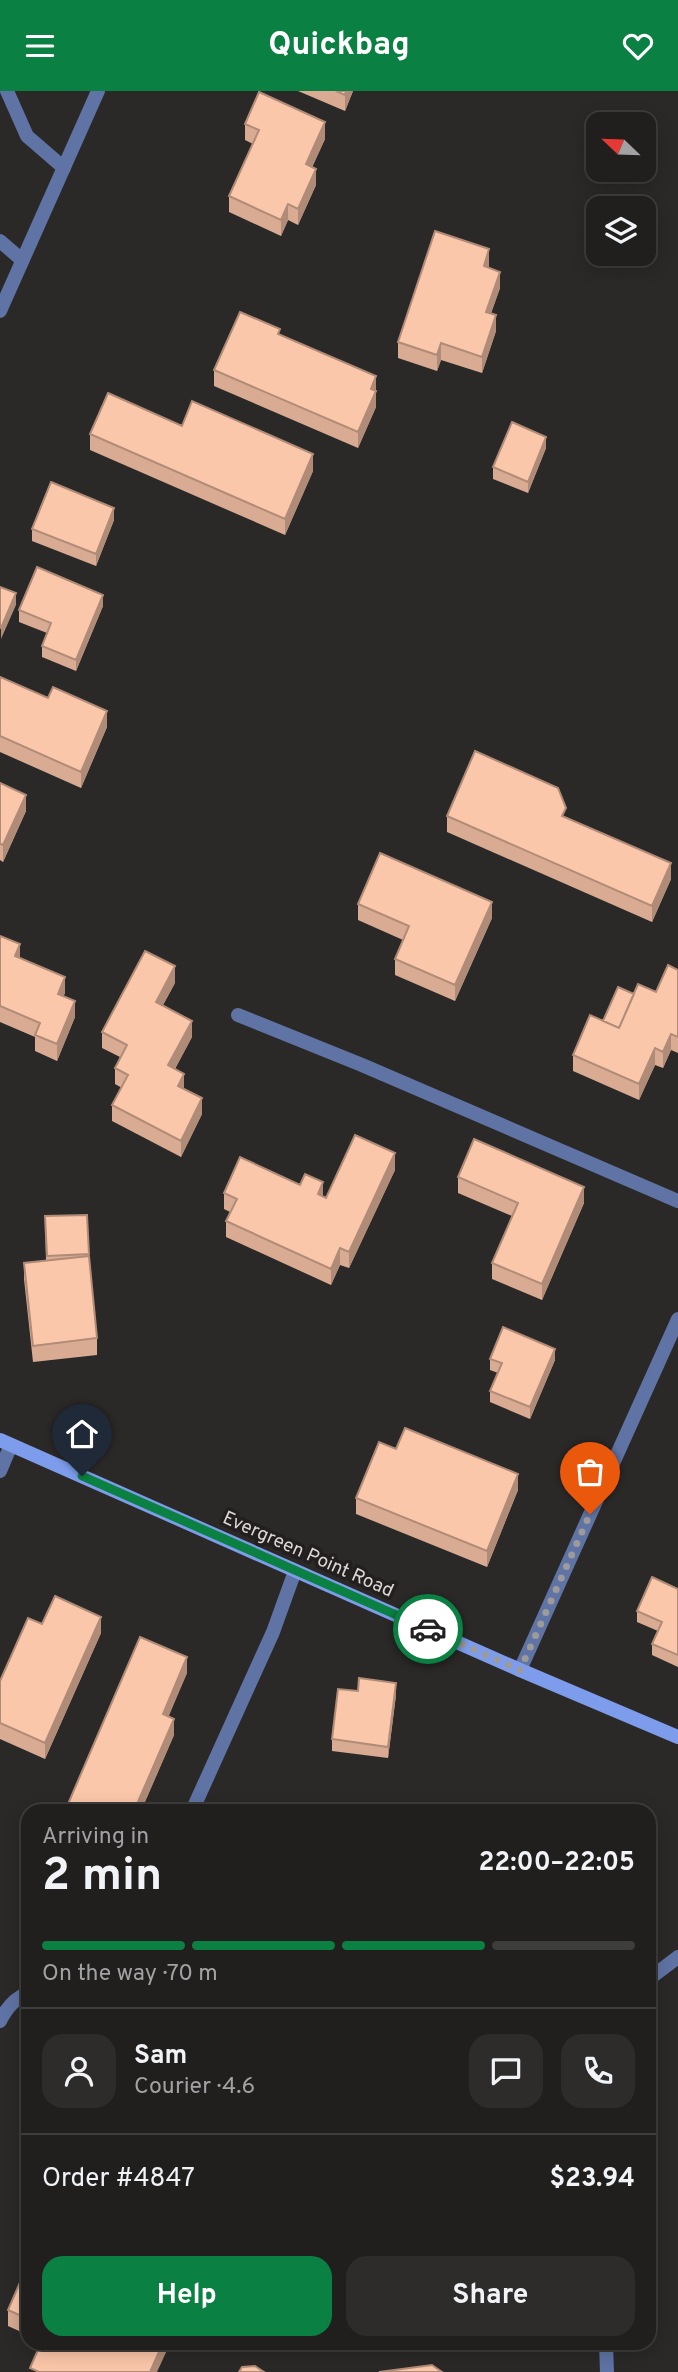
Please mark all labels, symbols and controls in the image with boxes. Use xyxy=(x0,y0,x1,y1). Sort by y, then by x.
text: Quickbag xyxy=(268,26,410,66)
icon: menu xyxy=(21,27,59,65)
icon: heart xyxy=(619,27,657,65)
north arrow xyxy=(586,112,656,182)
map controls xyxy=(586,112,656,266)
button: layers xyxy=(586,196,656,266)
pin xyxy=(52,1404,112,1476)
icon: home xyxy=(63,1415,101,1453)
pin xyxy=(560,1442,620,1514)
icon: bag xyxy=(571,1453,609,1491)
street label: Evergreen Point Road xyxy=(219,1506,397,1604)
courier xyxy=(393,1594,463,1664)
icon: car xyxy=(409,1610,447,1648)
text: Arriving in xyxy=(42,1823,149,1852)
text: 22:00–22:05 xyxy=(478,1847,635,1880)
text: 2 min xyxy=(42,1848,162,1907)
text: On the way · 70 m xyxy=(42,1960,218,1989)
button: person xyxy=(42,2034,116,2108)
button: chat xyxy=(469,2034,543,2108)
button: phone xyxy=(561,2034,635,2108)
text: Sam xyxy=(134,2040,187,2073)
text: Courier · 4.6 xyxy=(134,2073,255,2102)
text: Order #4847 xyxy=(42,2163,195,2196)
text: $23.94 xyxy=(549,2163,635,2196)
button: Help xyxy=(42,2256,332,2336)
button: Share xyxy=(346,2256,635,2336)

